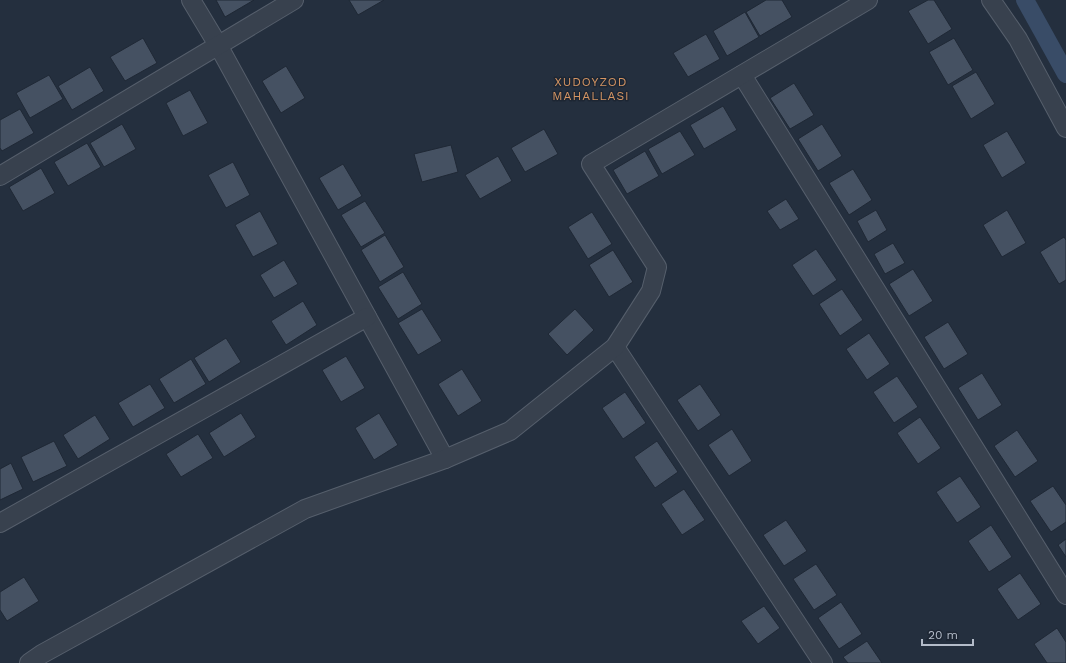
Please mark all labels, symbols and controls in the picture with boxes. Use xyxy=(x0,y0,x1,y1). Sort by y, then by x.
district label: XUDOYZOD MAHALLASI xyxy=(552,75,630,103)
scale bar xyxy=(922,621,973,647)
text: 20 m xyxy=(928,628,958,642)

